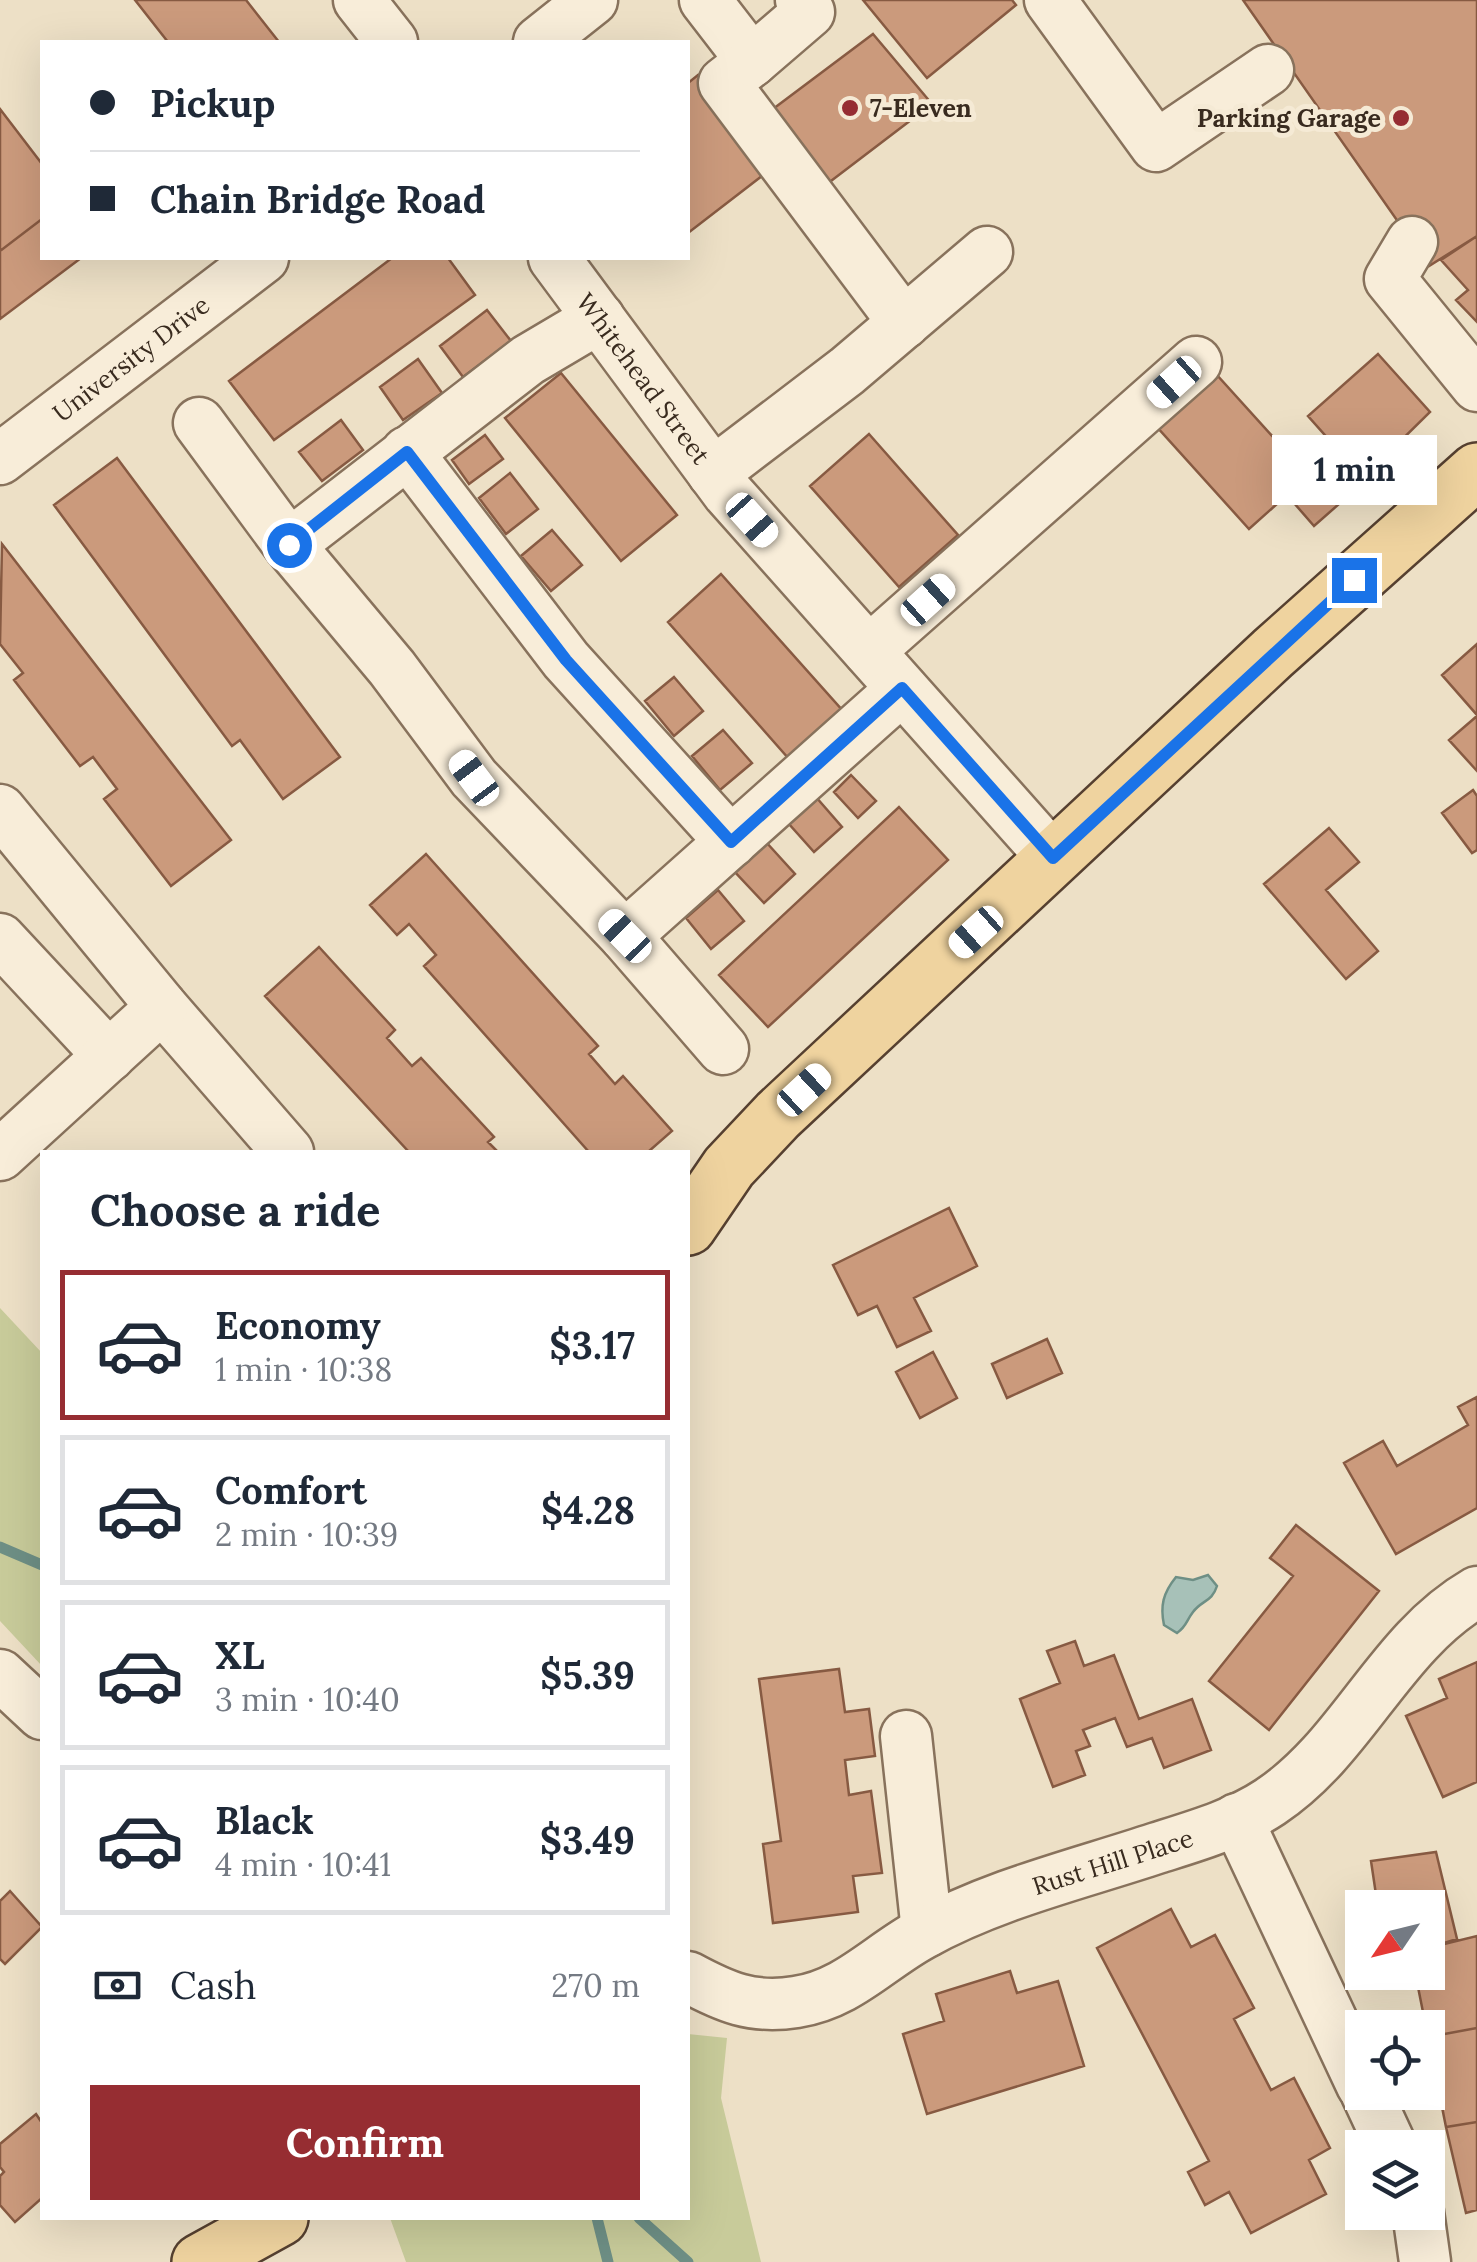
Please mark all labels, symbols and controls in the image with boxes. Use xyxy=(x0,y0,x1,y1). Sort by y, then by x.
text: Pickup xyxy=(150,79,275,127)
place label: 7-Eleven xyxy=(870,92,972,124)
marker: 7-Eleven xyxy=(839,97,861,119)
place label: Parking Garage xyxy=(1197,102,1381,134)
marker: Parking Garage xyxy=(1390,107,1412,129)
text: Chain Bridge Road xyxy=(150,175,485,223)
street label: Whitehead Street xyxy=(569,287,717,471)
street label: University Drive xyxy=(46,289,216,429)
car xyxy=(1142,351,1206,413)
callout: 1 min xyxy=(1272,435,1436,505)
text: 1 min xyxy=(1314,449,1395,490)
car xyxy=(721,488,783,552)
route start xyxy=(267,523,312,568)
route end xyxy=(1332,558,1377,603)
car xyxy=(896,569,960,631)
car xyxy=(444,745,504,811)
car xyxy=(944,901,1008,963)
car xyxy=(593,904,657,968)
car xyxy=(772,1059,836,1121)
text: Choose a ride xyxy=(90,1181,380,1238)
icon: car xyxy=(95,1300,185,1390)
text: Economy xyxy=(215,1301,381,1349)
text: $3.17 xyxy=(549,1321,635,1369)
text: 1 min · 10:38 xyxy=(215,1349,392,1390)
icon: car xyxy=(95,1465,185,1555)
text: Comfort xyxy=(215,1466,367,1514)
text: $4.28 xyxy=(541,1486,635,1534)
text: 2 min · 10:39 xyxy=(215,1514,398,1555)
icon: car xyxy=(95,1630,185,1720)
text: XL xyxy=(215,1631,265,1679)
text: $5.39 xyxy=(540,1651,635,1699)
text: 3 min · 10:40 xyxy=(215,1679,400,1720)
icon: car xyxy=(95,1795,185,1885)
text: Black xyxy=(215,1796,314,1844)
text: $3.49 xyxy=(540,1816,635,1864)
street label: Rust Hill Place xyxy=(1028,1822,1197,1902)
text: 4 min · 10:41 xyxy=(215,1844,391,1885)
north arrow xyxy=(1345,1890,1445,1990)
map controls xyxy=(1345,1890,1445,2230)
icon: cash xyxy=(90,1958,145,2013)
text: Cash xyxy=(170,1961,257,2009)
text: 270 m xyxy=(551,1965,640,2006)
button: locate xyxy=(1345,2010,1445,2110)
button: Confirm xyxy=(90,2085,640,2200)
button: layers xyxy=(1345,2130,1445,2230)

